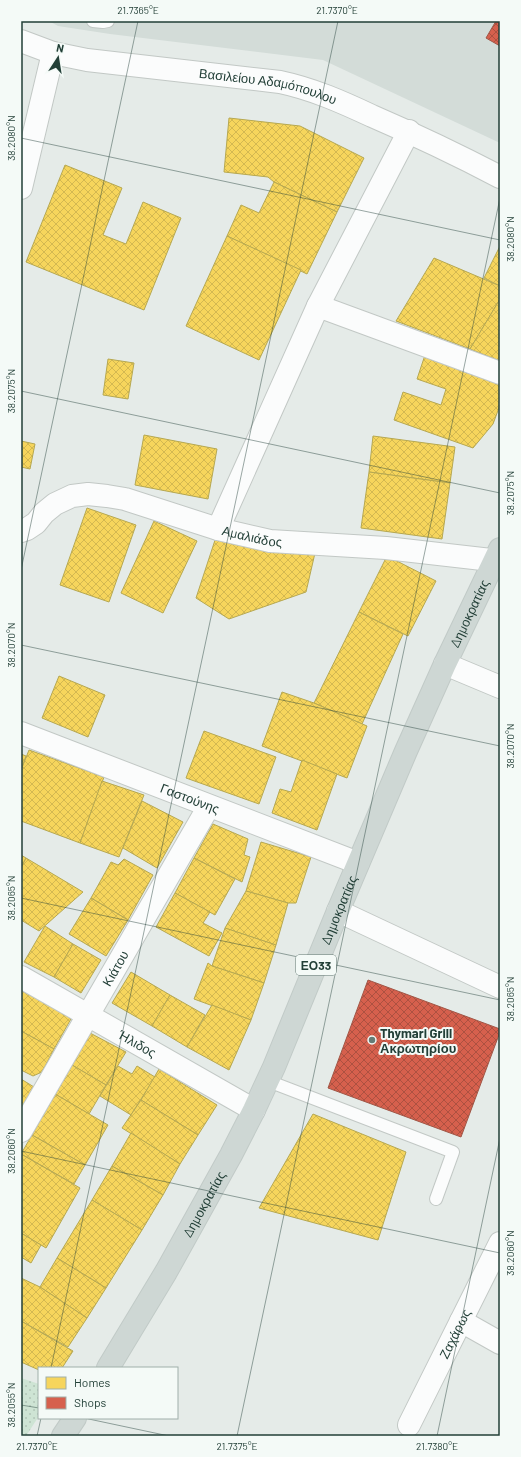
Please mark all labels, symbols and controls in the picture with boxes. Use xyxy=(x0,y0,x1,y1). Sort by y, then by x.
text: 21.7365°E xyxy=(117,4,159,16)
text: 21.7370°E xyxy=(316,4,358,16)
north arrow xyxy=(38,38,78,78)
text: N xyxy=(55,41,65,55)
street label: Βασιλείου Αδαμόπουλου xyxy=(198,65,339,107)
text: 38.2080°N xyxy=(5,115,17,161)
text: 38.2080°N xyxy=(504,216,516,262)
text: 38.2075°N xyxy=(5,369,17,413)
text: 38.2075°N xyxy=(504,471,516,515)
street label: Αμαλιάδος xyxy=(220,522,282,550)
street label: Δημοκρατίας xyxy=(446,577,492,650)
text: 38.2070°N xyxy=(5,622,17,668)
text: 38.2070°N xyxy=(504,723,516,769)
street label: Γαστούνης xyxy=(158,780,222,817)
street label: Δημοκρατίας xyxy=(317,873,360,947)
text: 38.2065°N xyxy=(5,875,17,921)
street label: Κιάτου xyxy=(99,948,132,989)
road number: ΕΟ33 xyxy=(296,955,336,975)
text: 38.2065°N xyxy=(504,976,516,1022)
place label: Thymari Grill Ακρωτηρίου xyxy=(380,1025,457,1056)
street label: Ήλιδος xyxy=(115,1026,159,1061)
marker: Thymari Grill Ακρωτηρίου xyxy=(367,1035,377,1045)
text: 38.2060°N xyxy=(5,1128,17,1174)
street label: Δημοκρατίας xyxy=(179,1168,229,1240)
text: 38.2060°N xyxy=(504,1230,516,1276)
street label: Ζαχάρως xyxy=(436,1306,474,1361)
legend xyxy=(38,1367,178,1419)
text: Homes xyxy=(74,1375,111,1389)
text: 38.2055°N xyxy=(5,1383,17,1428)
text: Shops xyxy=(74,1395,107,1409)
text: 21.7370°E xyxy=(16,1440,58,1452)
text: 21.7375°E xyxy=(216,1440,258,1452)
text: 21.7380°E xyxy=(416,1440,458,1452)

